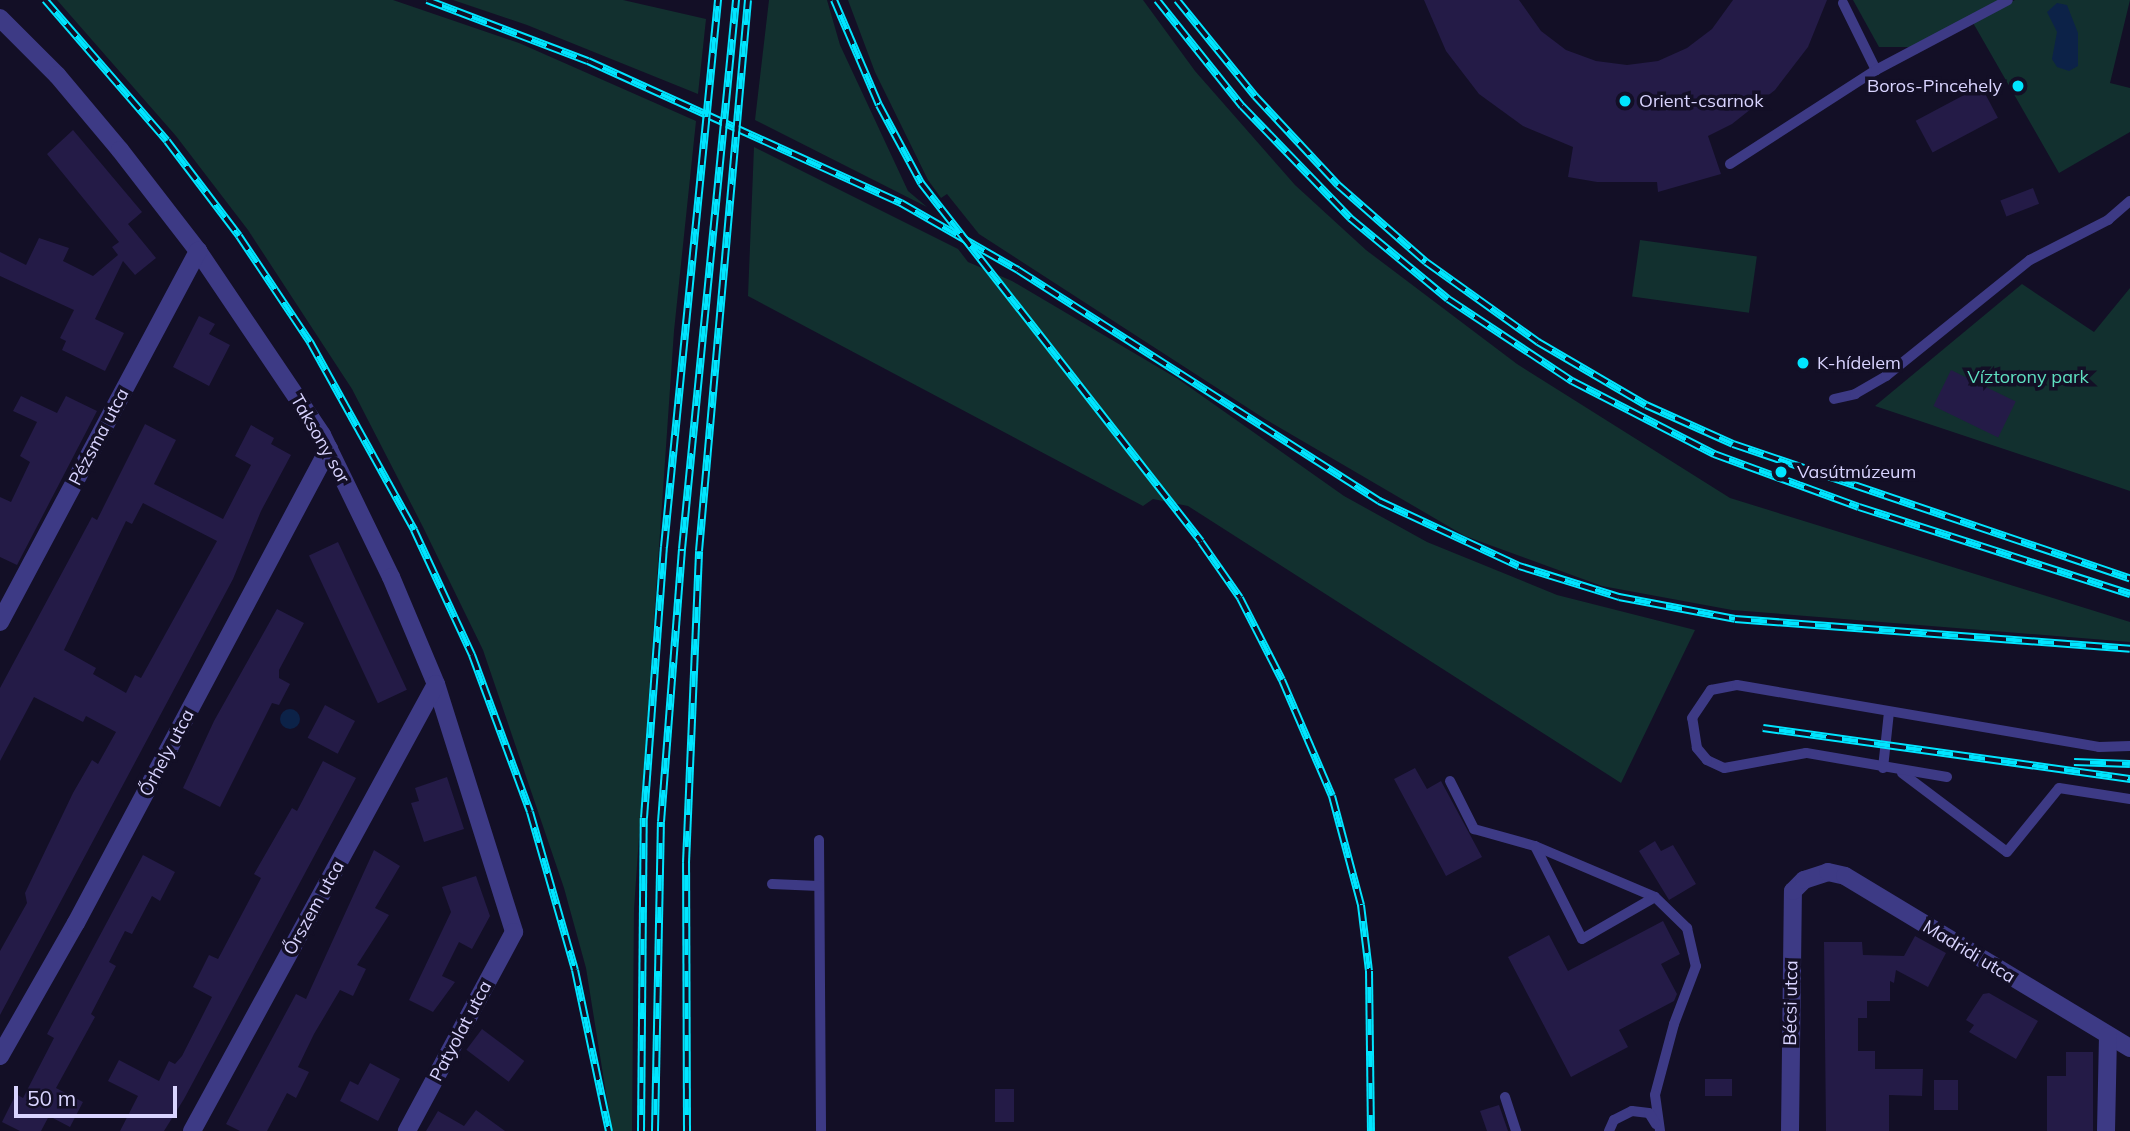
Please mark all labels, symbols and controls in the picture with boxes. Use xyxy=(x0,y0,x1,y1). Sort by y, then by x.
place label: Boros-Pincehely xyxy=(1867,75,2002,97)
marker: Boros-Pincehely xyxy=(2008,76,2028,96)
place label: Orient-csarnok xyxy=(1639,90,1763,112)
marker: Orient-csarnok xyxy=(1617,93,1633,109)
place label: K-hídelem xyxy=(1817,352,1901,374)
marker: K-hídelem xyxy=(1795,355,1811,371)
park label: Víztorony park xyxy=(1967,366,2089,388)
street label: Pézsma utca xyxy=(64,385,134,489)
street label: Taksony sor xyxy=(286,391,354,487)
place label: Vasútmúzeum xyxy=(1797,461,1916,483)
marker: Vasútmúzeum xyxy=(1771,462,1791,482)
street label: Őrhely utca xyxy=(135,706,199,800)
street label: Őrszem utca xyxy=(279,857,349,959)
street label: Madridi utca xyxy=(1919,916,2019,988)
street label: Bécsi utca xyxy=(1779,960,1803,1046)
street label: Patyolat utca xyxy=(426,977,496,1085)
scale bar xyxy=(18,1072,180,1116)
text: 50 m xyxy=(27,1085,76,1111)

